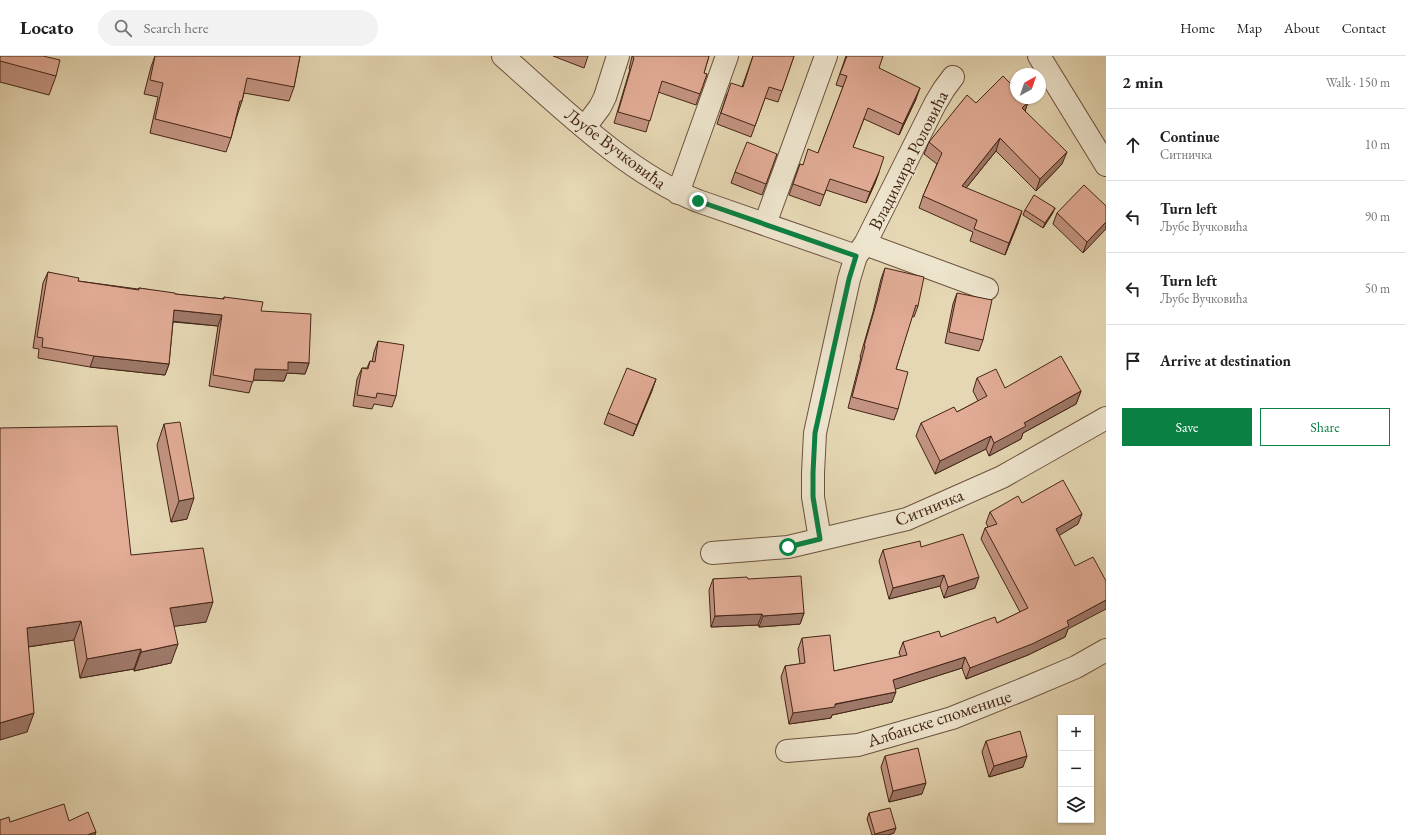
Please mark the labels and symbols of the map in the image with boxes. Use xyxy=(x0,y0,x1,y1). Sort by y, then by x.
north arrow xyxy=(1010,68,1046,104)
street label: Владимира Роловића xyxy=(863,86,953,234)
street label: Љубе Вучковића xyxy=(561,102,672,194)
route end xyxy=(689,192,707,210)
street label: Ситничка xyxy=(891,483,967,531)
route start xyxy=(779,538,797,556)
street label: Албанске споменице xyxy=(863,684,1014,752)

